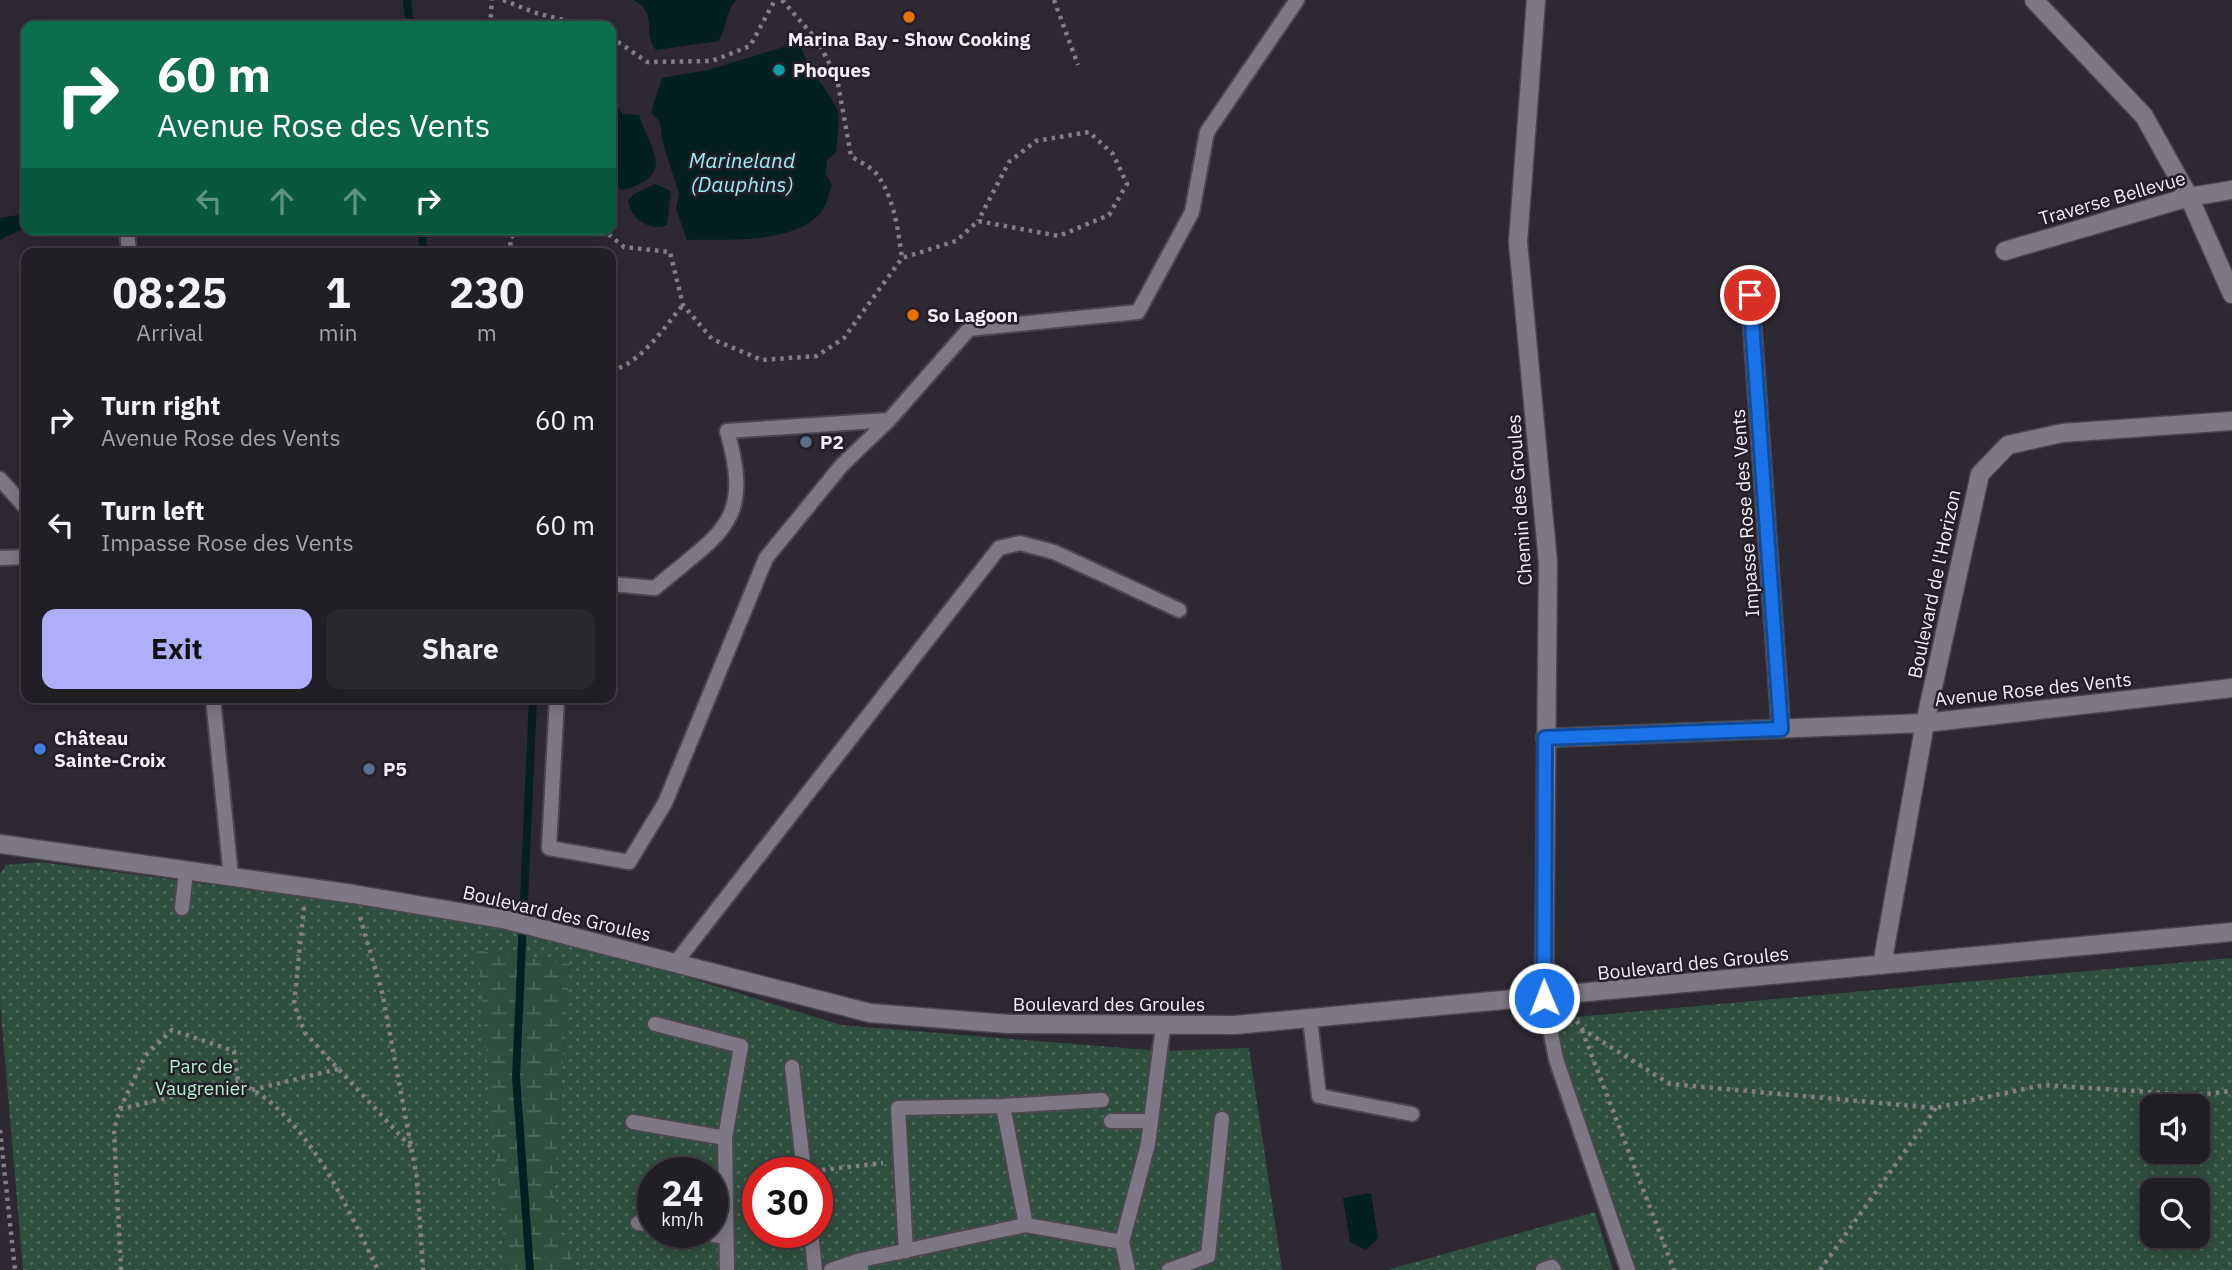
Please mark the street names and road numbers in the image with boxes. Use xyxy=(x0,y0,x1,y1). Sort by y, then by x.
street label: Traverse Bellevue xyxy=(2036,166,2188,230)
street label: Impasse Rose des Vents xyxy=(1726,408,1764,618)
street label: Chemin des Groules xyxy=(1501,414,1537,586)
street label: Boulevard de l'Horizon xyxy=(1902,487,1966,681)
street label: Avenue Rose des Vents xyxy=(1933,667,2133,711)
street label: Boulevard des Groules xyxy=(461,880,653,946)
street label: Boulevard des Groules xyxy=(1596,941,1790,985)
street label: Boulevard des Groules xyxy=(1013,992,1205,1016)

